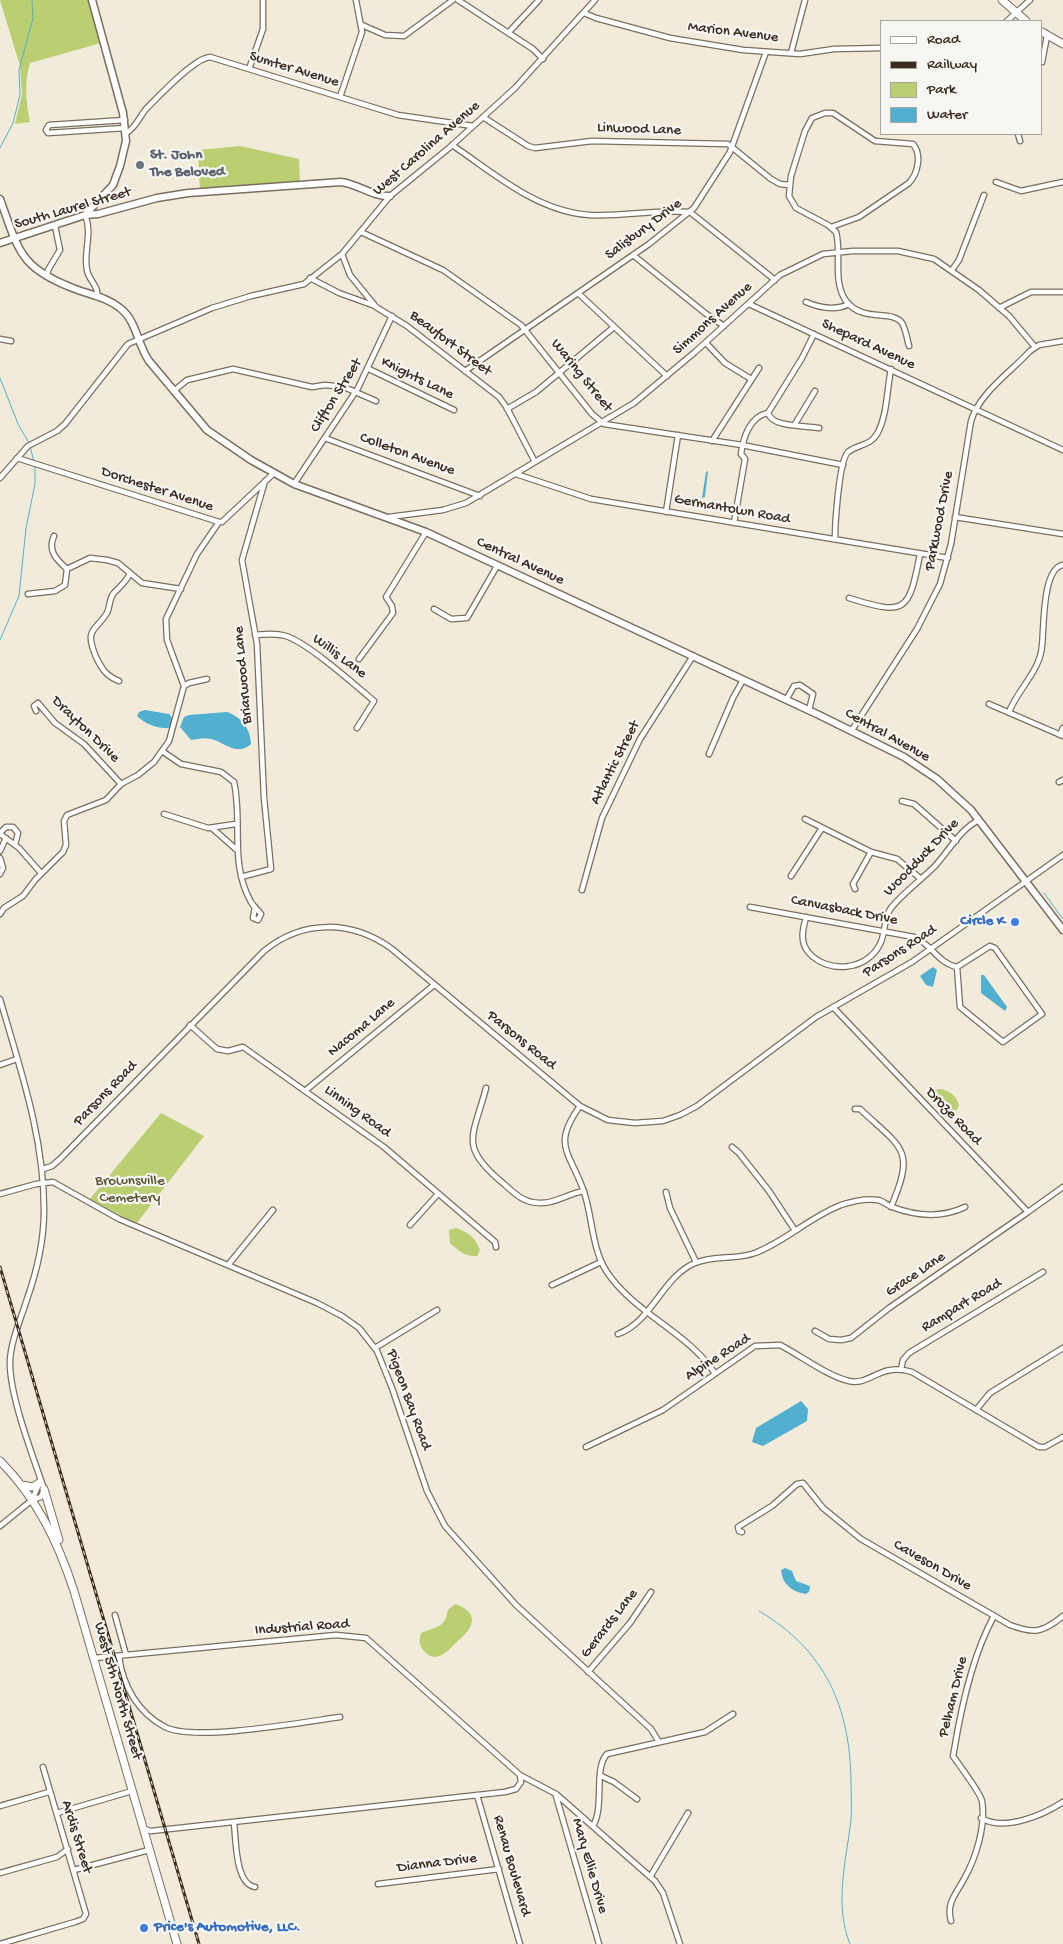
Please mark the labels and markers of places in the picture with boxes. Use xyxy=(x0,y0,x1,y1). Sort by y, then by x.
place label: St. John The Beloved xyxy=(150,147,225,182)
marker: St. John The Beloved xyxy=(134,159,146,171)
place label: Circle K xyxy=(960,913,1005,931)
marker: Circle K xyxy=(1009,916,1021,928)
place label: Price's Automotive, LLC. xyxy=(154,1919,301,1937)
marker: Price's Automotive, LLC. xyxy=(138,1922,150,1934)

